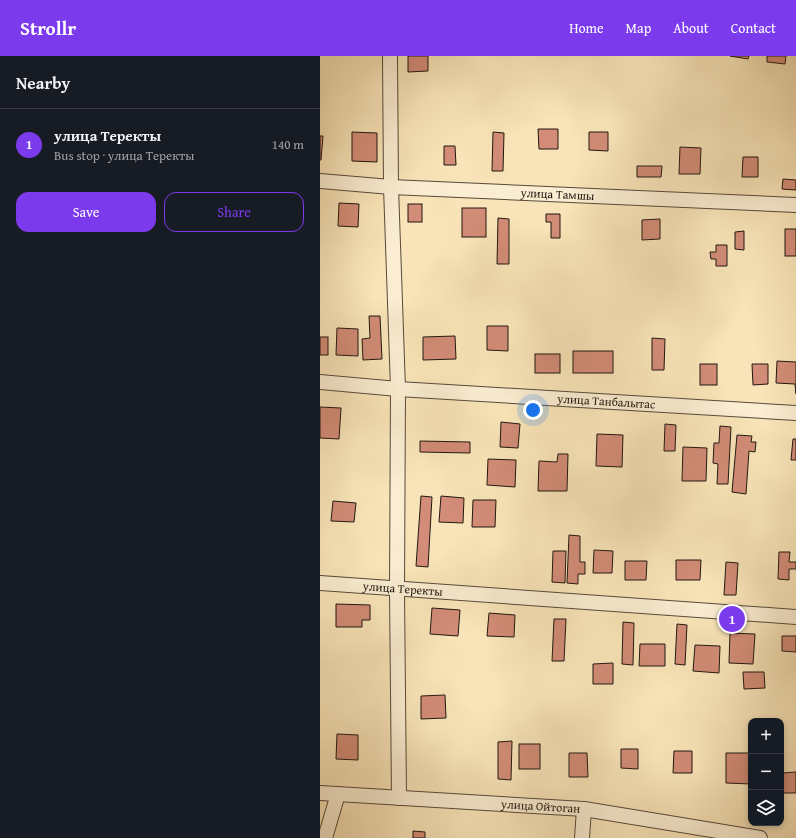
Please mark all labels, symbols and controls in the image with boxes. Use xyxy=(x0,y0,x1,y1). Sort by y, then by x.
text: Strollr xyxy=(20,14,76,42)
text: Home xyxy=(569,18,604,38)
text: Map xyxy=(626,18,651,38)
text: About xyxy=(673,18,709,38)
text: Contact xyxy=(731,18,776,38)
text: Nearby xyxy=(16,70,70,95)
text: улица Теректы xyxy=(54,125,161,146)
text: 1 xyxy=(26,135,32,154)
text: 140 m xyxy=(272,135,304,154)
text: Bus stop · улица Теректы xyxy=(54,146,194,165)
street label: улица Тамшы xyxy=(519,184,595,204)
button: Save xyxy=(16,192,156,232)
button: Share xyxy=(164,192,304,232)
street label: улица Танбалытас xyxy=(556,390,657,413)
your location xyxy=(523,400,543,420)
street label: улица Теректы xyxy=(361,577,444,600)
pin: 1 xyxy=(719,604,745,634)
map controls xyxy=(748,718,784,826)
button: + xyxy=(748,718,784,754)
button: − xyxy=(748,754,784,790)
button: layers xyxy=(748,790,784,826)
street label: улица Ойтоган xyxy=(500,795,581,817)

